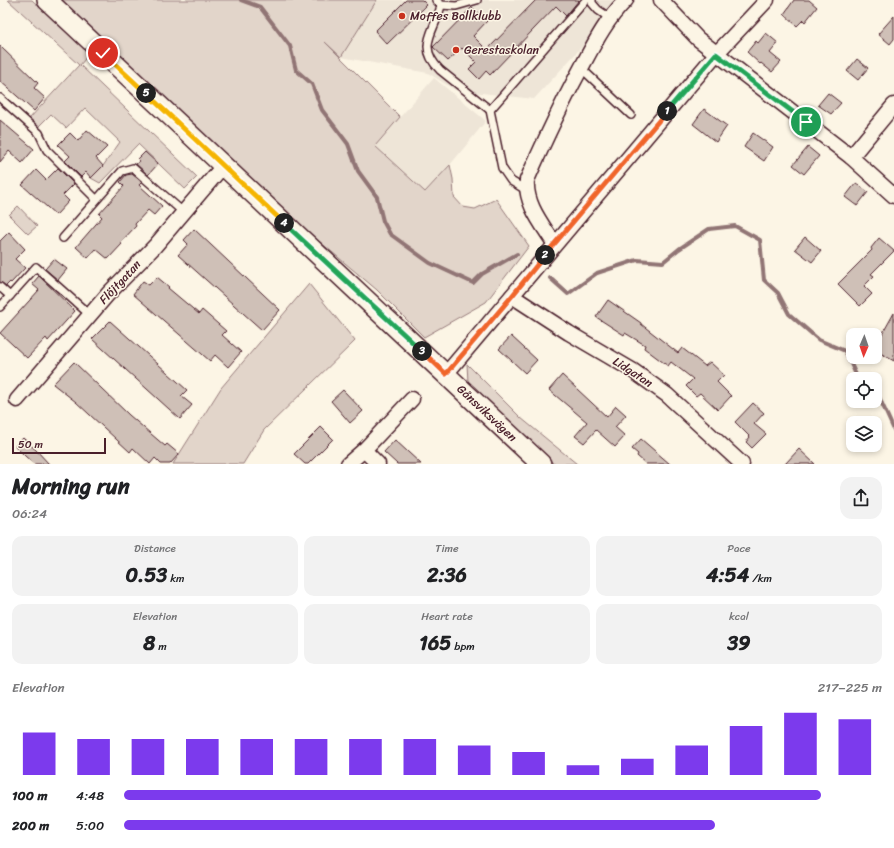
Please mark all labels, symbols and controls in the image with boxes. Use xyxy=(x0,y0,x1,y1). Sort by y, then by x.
place label: Moffes Bollklubb xyxy=(410,5,501,27)
marker: Moffes Bollklubb xyxy=(397,11,407,21)
pin xyxy=(86,36,120,70)
place label: Gerestaskolan xyxy=(464,39,540,61)
icon: check xyxy=(92,42,114,64)
marker: Gerestaskolan xyxy=(451,45,461,55)
pin: 5 xyxy=(136,83,156,103)
text: 5 xyxy=(143,83,149,102)
pin: 1 xyxy=(657,101,677,121)
text: 1 xyxy=(665,101,669,120)
pin xyxy=(789,105,823,139)
icon: arrive xyxy=(795,111,817,133)
pin: 4 xyxy=(274,213,294,233)
text: 4 xyxy=(281,213,287,232)
pin: 2 xyxy=(535,245,555,265)
text: 2 xyxy=(542,245,548,264)
street label: Flöjtgatan xyxy=(93,254,147,309)
north arrow xyxy=(846,328,882,364)
map controls xyxy=(846,328,882,452)
pin: 3 xyxy=(412,341,432,361)
text: 3 xyxy=(419,341,425,360)
street label: Lidgatan xyxy=(608,351,658,394)
button: locate xyxy=(846,372,882,408)
street label: Gånsviksvägen xyxy=(451,379,523,448)
button: layers xyxy=(846,416,882,452)
text: 50 m xyxy=(18,435,43,454)
scale bar xyxy=(12,436,106,455)
text: Morning run xyxy=(12,467,130,506)
button: share xyxy=(840,477,882,519)
text: 06:24 xyxy=(12,502,47,525)
text: Distance xyxy=(134,539,176,558)
text: Time xyxy=(435,539,459,558)
text: Pace xyxy=(727,539,751,558)
text: 0.53 xyxy=(125,558,167,593)
text: 2:36 xyxy=(427,558,467,593)
text: 4:54 xyxy=(706,558,749,593)
text: km xyxy=(167,569,185,588)
text: /km xyxy=(749,569,772,588)
text: Elevation xyxy=(133,607,177,626)
text: Heart rate xyxy=(421,607,473,626)
text: kcal xyxy=(729,607,749,626)
text: 8 xyxy=(143,626,155,661)
text: 165 xyxy=(419,626,452,661)
text: 39 xyxy=(727,626,751,661)
text: m xyxy=(155,637,167,656)
text: bpm xyxy=(452,637,475,656)
text: Elevation xyxy=(12,676,65,699)
text: 217–225 m xyxy=(818,676,882,699)
text: 100 m xyxy=(12,784,47,807)
text: 4:48 xyxy=(76,784,104,807)
text: 200 m xyxy=(12,814,49,837)
text: 5:00 xyxy=(76,814,104,837)

